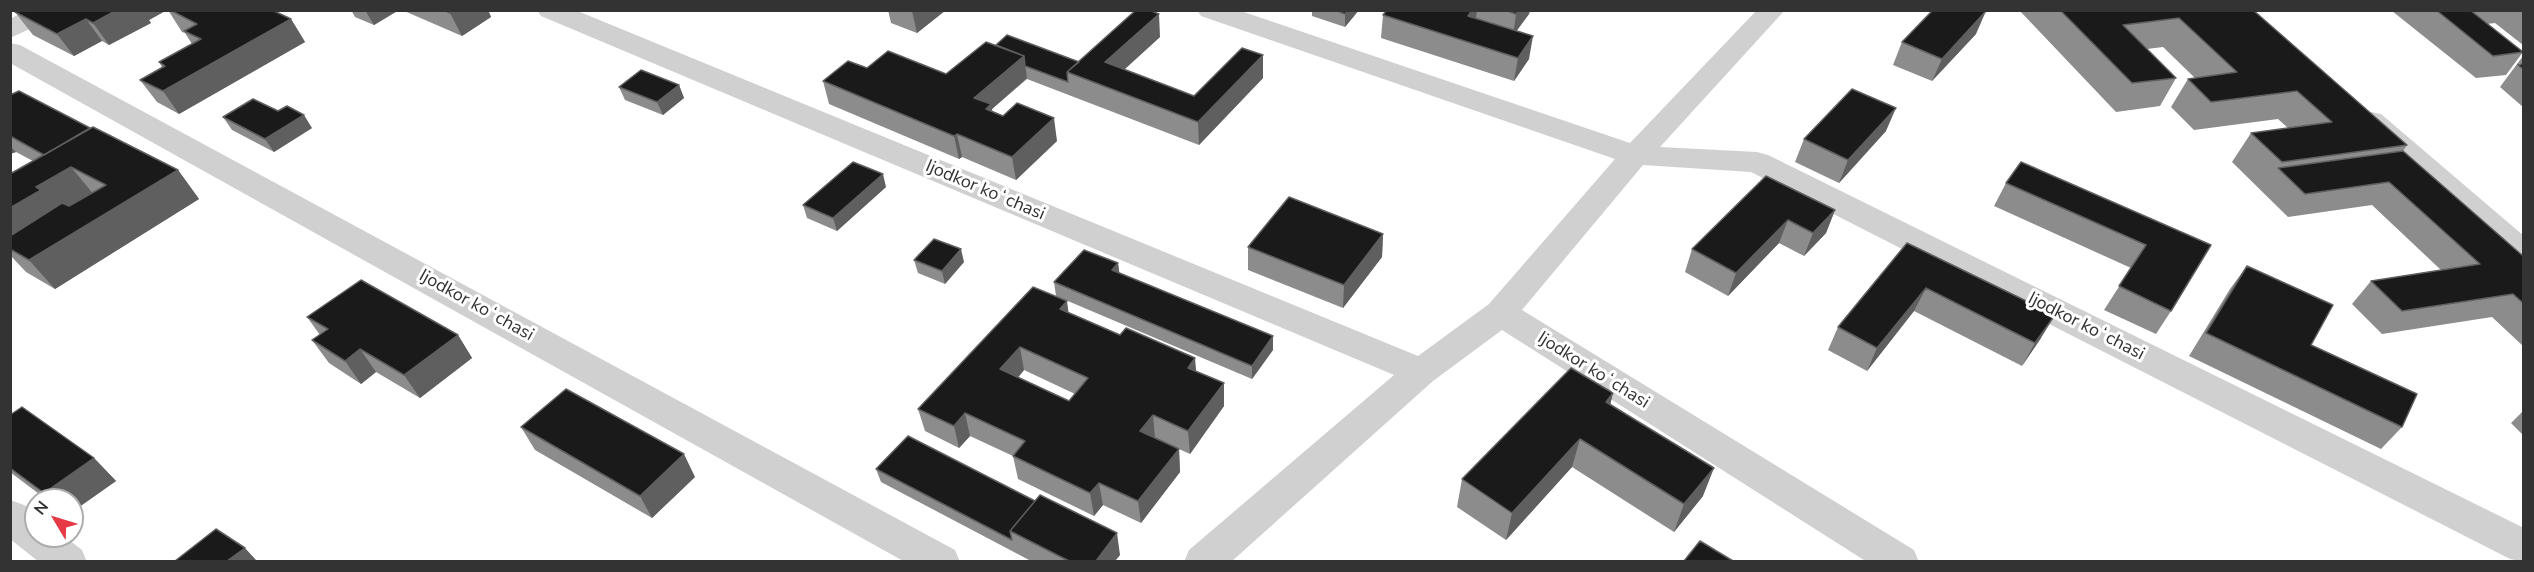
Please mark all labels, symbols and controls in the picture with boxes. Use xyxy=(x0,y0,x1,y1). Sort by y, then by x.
street label: Ijodkor koʻchasi xyxy=(922,156,1048,226)
street label: Ijodkor koʻchasi xyxy=(415,266,537,346)
street label: Ijodkor koʻchasi xyxy=(2024,288,2148,366)
street label: Ijodkor koʻchasi xyxy=(1533,328,1653,414)
north arrow xyxy=(24,488,84,548)
text: N xyxy=(29,497,54,520)

